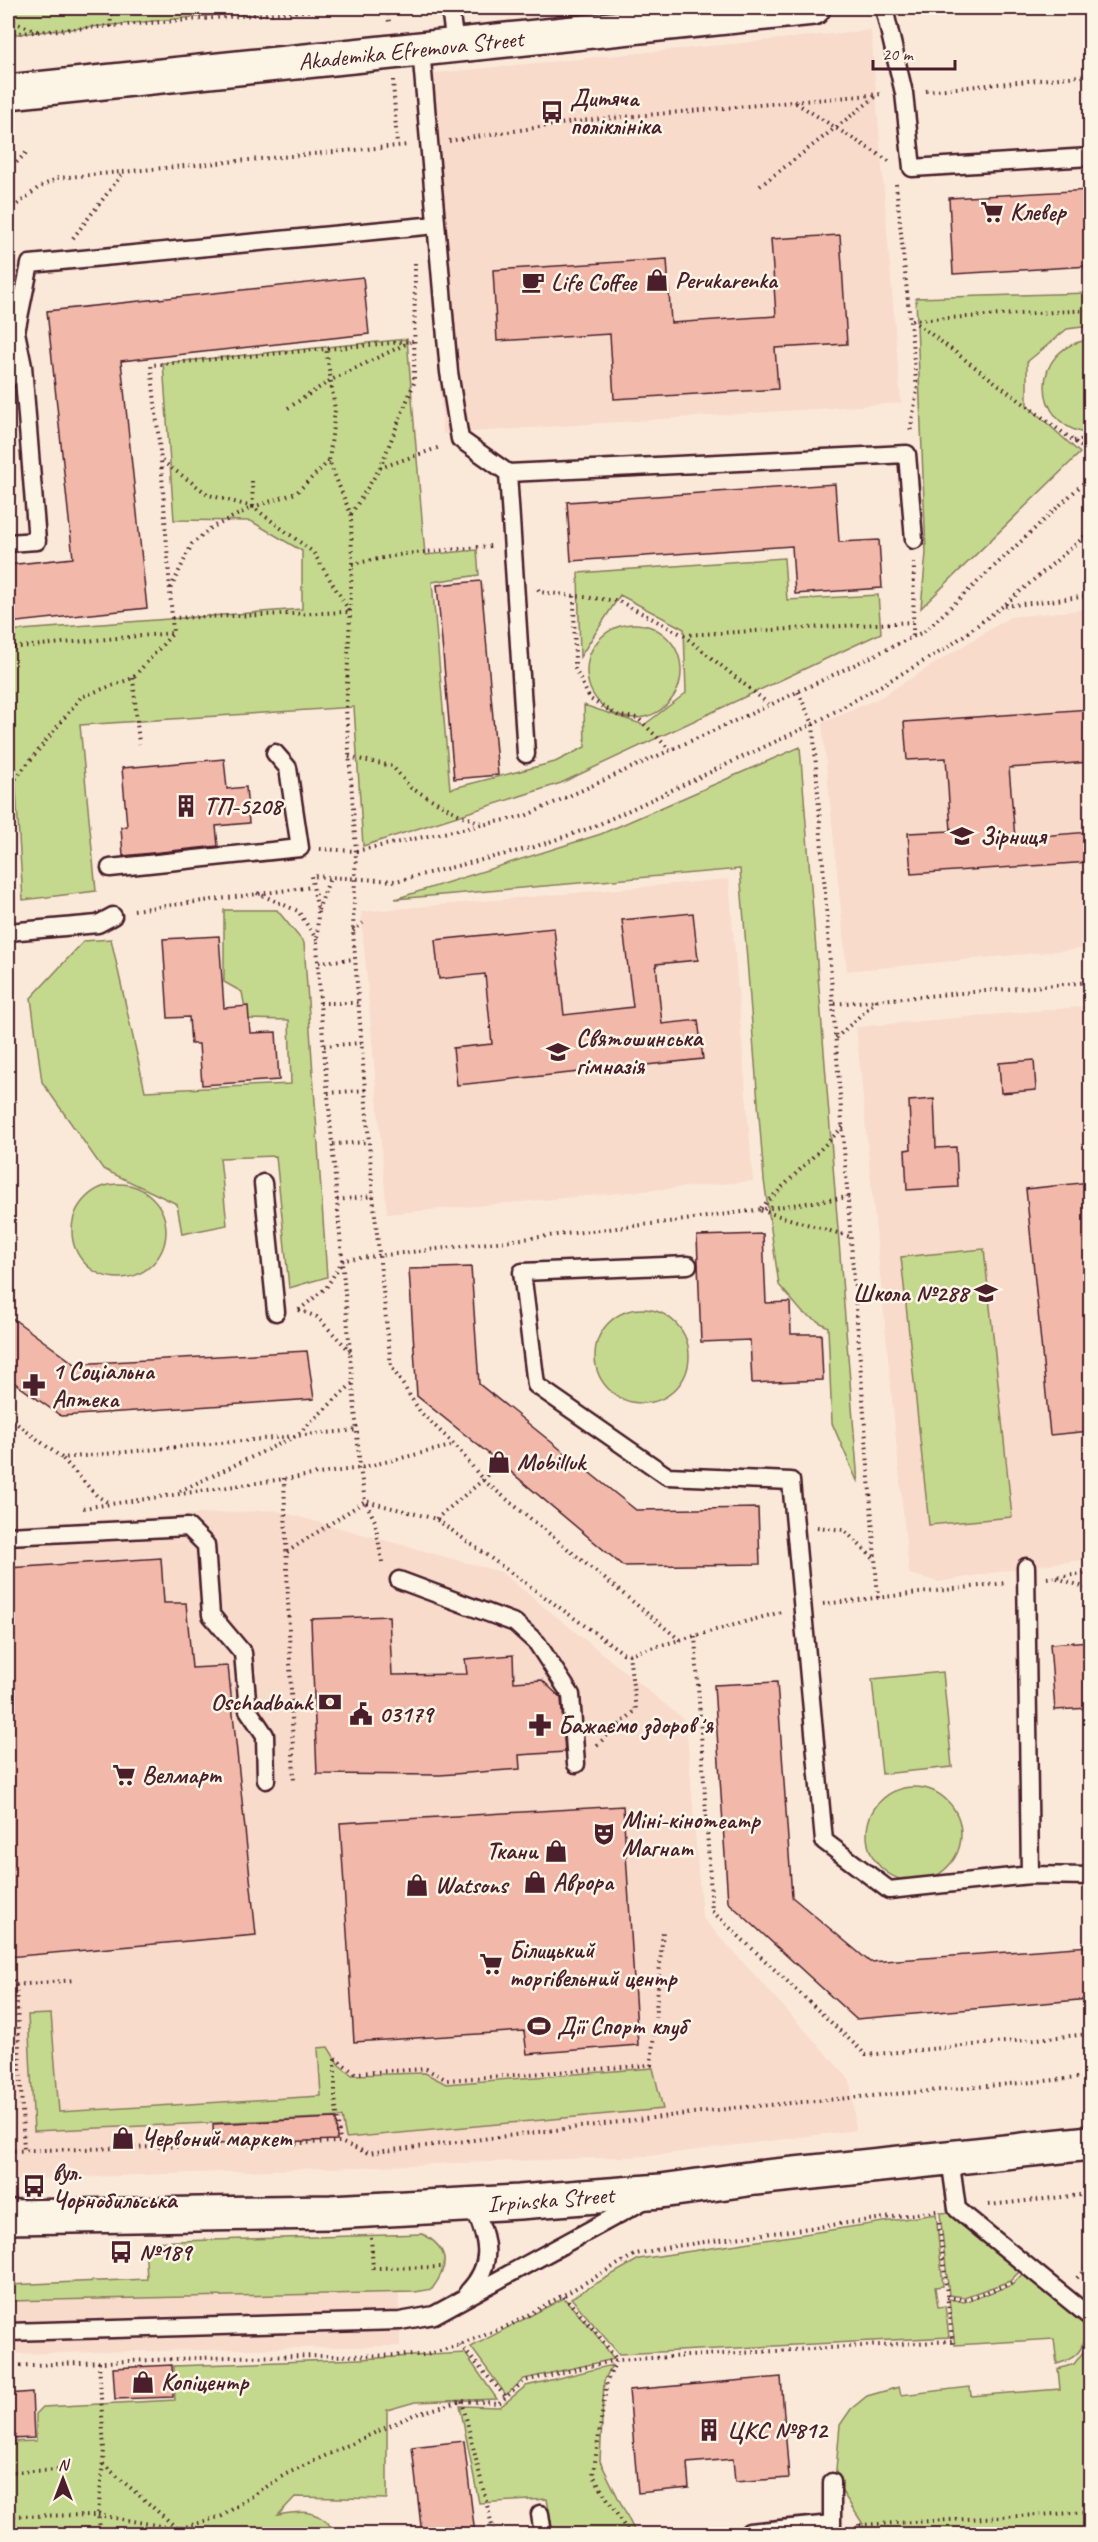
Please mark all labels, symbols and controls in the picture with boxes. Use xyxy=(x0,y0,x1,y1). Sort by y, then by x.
street label: Akademika Efremova Street xyxy=(297,23,527,77)
scale bar xyxy=(873,33,956,71)
text: 20 m xyxy=(882,43,915,65)
place label: Дитяча поліклініка xyxy=(570,83,663,141)
bus stop icon: Дитяча поліклініка xyxy=(539,99,565,125)
place label: Клевер xyxy=(1010,197,1068,227)
supermarket icon: Клевер xyxy=(979,199,1005,225)
place label: Perukarenka xyxy=(675,265,779,295)
place label: Life Coffee xyxy=(551,267,638,297)
shop icon: Perukarenka xyxy=(644,267,670,293)
cafe icon: Life Coffee xyxy=(520,269,546,295)
place label: ТП-5208 xyxy=(204,791,285,821)
building icon: ТП-5208 xyxy=(173,793,199,819)
place label: Зірниця xyxy=(980,821,1048,851)
school or university icon: Зірниця xyxy=(949,823,975,849)
place label: Святошинська гімназія xyxy=(576,1023,704,1081)
school or university icon: Святошинська гімназія xyxy=(545,1039,571,1065)
place label: Школа №288 xyxy=(853,1278,971,1308)
school or university icon: Школа №288 xyxy=(973,1280,999,1306)
place label: 1 Соціальна Аптека xyxy=(52,1356,156,1414)
pharmacy icon: 1 Соціальна Аптека xyxy=(21,1372,47,1398)
place label: Mobilluk xyxy=(517,1447,587,1477)
shop icon: Mobilluk xyxy=(486,1449,512,1475)
place label: Oschadbank xyxy=(211,1687,314,1717)
bank icon: Oschadbank xyxy=(317,1689,343,1715)
place label: 03179 xyxy=(379,1699,435,1729)
public building icon: 03179 xyxy=(348,1701,374,1727)
place label: Бажаємо здоровʼя xyxy=(558,1710,714,1741)
pharmacy icon: Бажаємо здоровʼя xyxy=(527,1712,553,1738)
place label: Велмарт xyxy=(142,1760,223,1790)
supermarket icon: Велмарт xyxy=(111,1762,137,1788)
place label: Міні-кінотеатр Магнат xyxy=(622,1805,761,1863)
theatre icon: Міні-кінотеатр Магнат xyxy=(591,1821,617,1847)
place label: Ткани xyxy=(487,1836,539,1866)
shop icon: Ткани xyxy=(543,1838,569,1864)
place label: Аврора xyxy=(553,1867,615,1897)
shop icon: Аврора xyxy=(522,1869,548,1895)
place label: Watsons xyxy=(435,1870,510,1900)
shop icon: Watsons xyxy=(404,1872,430,1898)
place label: Білицький торгівельний центр xyxy=(509,1935,678,1993)
supermarket icon: Білицький торгівельний центр xyxy=(478,1951,504,1977)
place label: Дії Спорт клуб xyxy=(557,2011,691,2041)
sports icon: Дії Спорт клуб xyxy=(526,2013,552,2039)
place label: Червоний маркет xyxy=(141,2123,293,2153)
shop icon: Червоний маркет xyxy=(110,2125,136,2151)
place label: вул. Чорнобильська xyxy=(52,2157,179,2215)
bus stop icon: вул. Чорнобильська xyxy=(21,2173,47,2199)
street label: Irpinska Street xyxy=(487,2180,617,2219)
place label: №189 xyxy=(139,2237,193,2267)
bus stop icon: №189 xyxy=(108,2239,134,2265)
place label: Копіцентр xyxy=(161,2367,250,2397)
shop icon: Копіцентр xyxy=(130,2369,156,2395)
place label: ЦКС №812 xyxy=(727,2415,829,2445)
building icon: ЦКС №812 xyxy=(696,2417,722,2443)
north arrow xyxy=(33,2449,93,2509)
text: N xyxy=(58,2455,71,2475)

